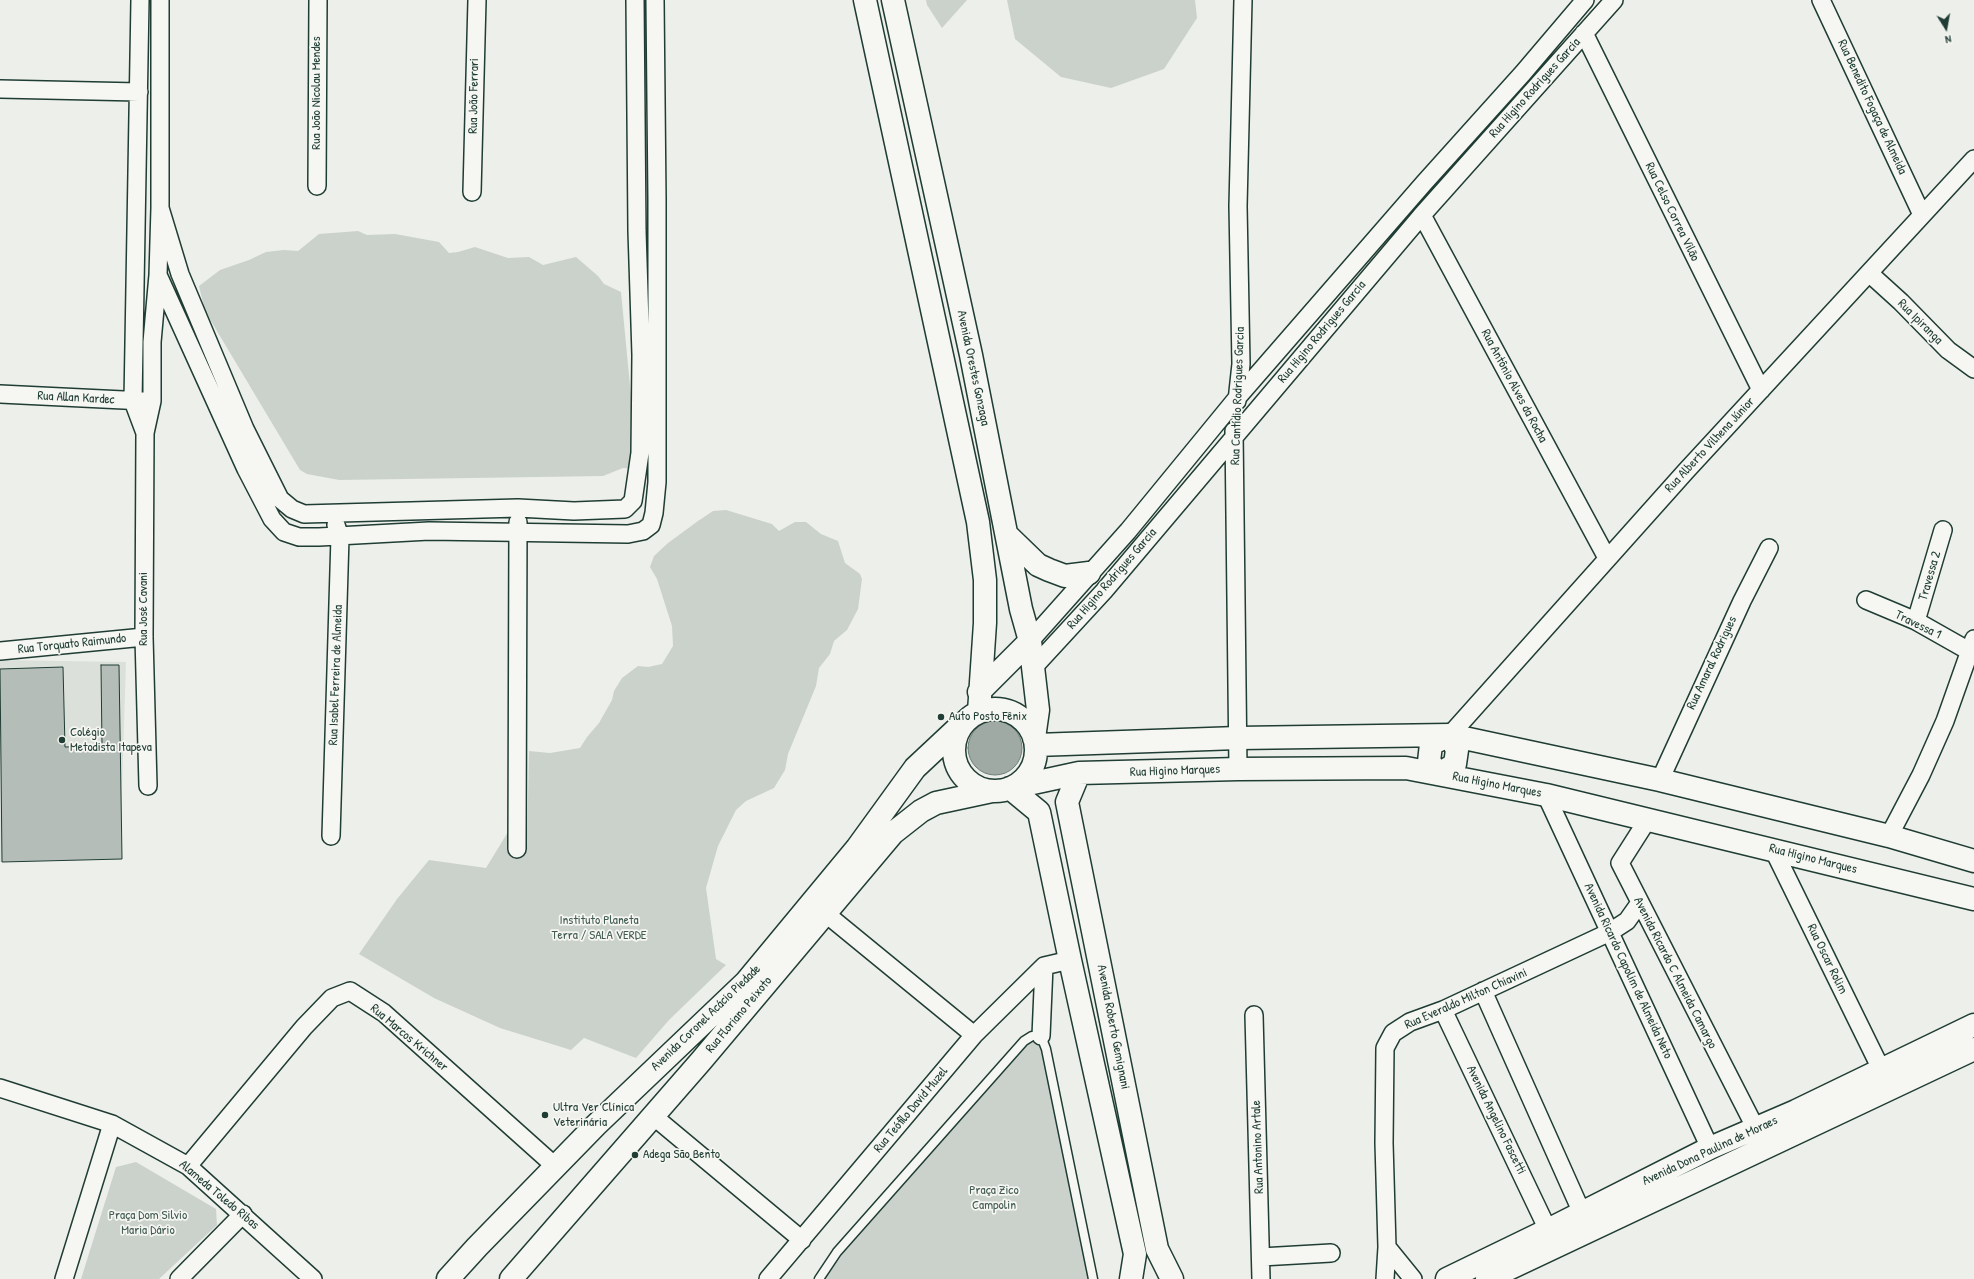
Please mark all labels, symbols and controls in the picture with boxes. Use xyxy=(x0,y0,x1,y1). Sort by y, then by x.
north arrow xyxy=(1926,8,1966,48)
text: N xyxy=(1944,32,1953,47)
street label: Rua Higino Rodrigues Garcia xyxy=(1486,35,1584,141)
street label: Rua João Nicolau Mendes xyxy=(309,36,325,150)
street label: Rua Benedito Fogaça de Almeida xyxy=(1834,37,1910,177)
street label: Rua João Ferrari xyxy=(466,58,482,134)
street label: Rua Celso Correa Vilão xyxy=(1641,160,1703,264)
street label: Rua Higino Rodrigues Garcia xyxy=(1275,278,1369,386)
street label: Rua Ipiranga xyxy=(1894,296,1946,348)
street label: Avenida Orestes Gonzaga xyxy=(953,309,993,427)
street label: Rua Cantídio Rodrigues Garcia xyxy=(1228,326,1248,466)
street label: Rua Antônio Alves da Rocha xyxy=(1477,327,1551,445)
street label: Rua Allan Kardec xyxy=(37,388,115,408)
street label: Rua Alberto Vilhena Júnior xyxy=(1662,394,1758,496)
street label: Rua Higino Rodrigues Garcia xyxy=(1064,525,1160,633)
street label: Travessa 2 xyxy=(1916,549,1944,603)
street label: Rua José Cavani xyxy=(136,572,152,646)
street label: Rua Isabel Ferreira de Almeida xyxy=(326,604,346,746)
street label: Travessa 1 xyxy=(1892,607,1944,643)
street label: Rua Amaral Rodrigues xyxy=(1684,614,1740,712)
street label: Rua Torquato Raimundo xyxy=(17,631,127,657)
place label: Auto Posto Fênix xyxy=(949,709,1027,725)
marker: Auto Posto Fênix xyxy=(936,712,946,722)
place label: Colégio Metodista Itapeva xyxy=(70,725,152,756)
marker: Colégio Metodista Itapeva xyxy=(57,735,67,745)
street label: Rua Higino Marques xyxy=(1130,762,1220,780)
street label: Rua Higino Marques xyxy=(1451,769,1543,801)
street label: Rua Higino Marques xyxy=(1767,841,1859,877)
street label: Avenida Ricardo Capolim de Almeida Neto xyxy=(1580,881,1676,1061)
street label: Avenida Ricardo C Almeida Camargo xyxy=(1630,895,1720,1051)
park label: Instituto Planeta Terra / SALA VERDE xyxy=(551,913,647,944)
street label: Rua Oscar Rolim xyxy=(1803,921,1851,997)
street label: Avenida Coronel Acácio Piedade xyxy=(648,962,764,1074)
street label: Avenida Roberto Gemignani xyxy=(1093,963,1133,1091)
street label: Rua Everaldo Milton Chiavini xyxy=(1402,965,1530,1033)
street label: Rua Floriano Peixoto xyxy=(702,974,776,1056)
street label: Rua Marcos Krichner xyxy=(367,1001,451,1075)
street label: Avenida Angelino Fascetti xyxy=(1463,1063,1529,1177)
street label: Rua Teófilo David Muzel xyxy=(871,1064,951,1156)
place label: Ultra Ver Clínica Veterinária xyxy=(553,1100,634,1131)
street label: Rua Antonino Artale xyxy=(1249,1100,1267,1194)
marker: Ultra Ver Clínica Veterinária xyxy=(540,1110,550,1120)
street label: Avenida Dona Paulina de Moraes xyxy=(1640,1113,1780,1189)
place label: Adega São Bento xyxy=(643,1147,720,1163)
marker: Adega São Bento xyxy=(630,1150,640,1160)
street label: Alameda Toledo Ribas xyxy=(176,1157,262,1233)
park label: Praça Zico Campolin xyxy=(969,1183,1019,1214)
park label: Praça Dom Silvio Maria Dário xyxy=(109,1208,187,1239)

